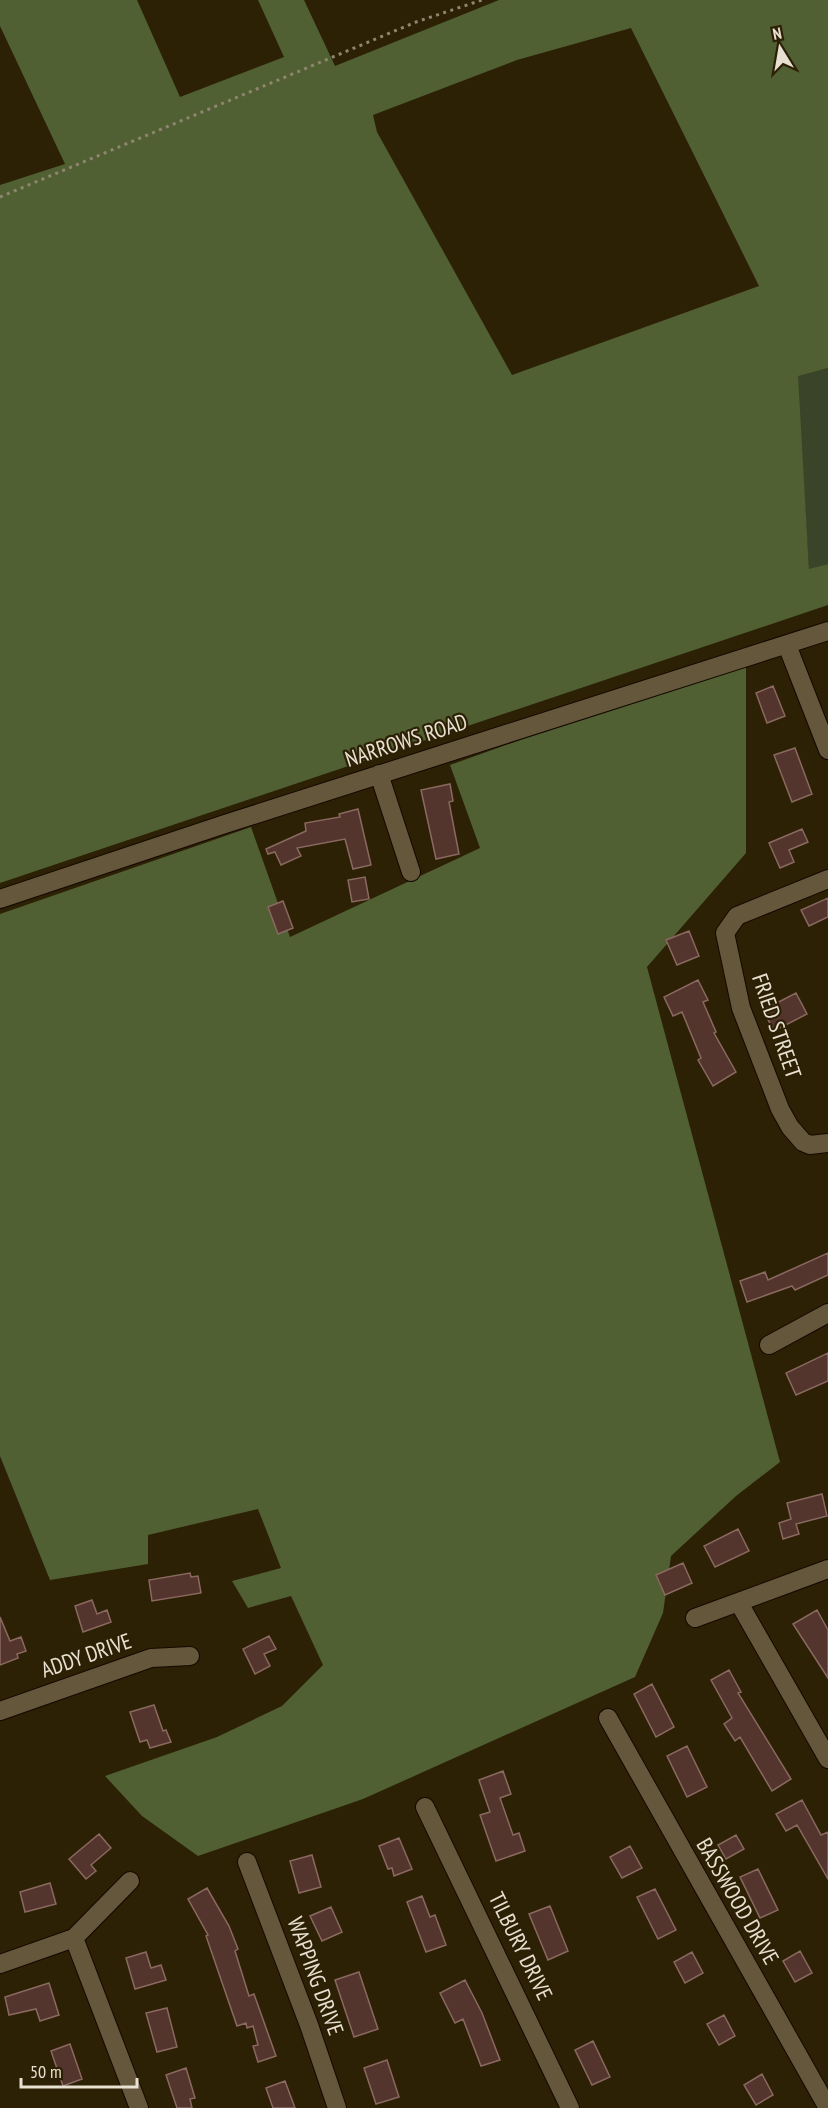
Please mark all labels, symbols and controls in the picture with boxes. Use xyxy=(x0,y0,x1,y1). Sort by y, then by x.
north arrow xyxy=(750,18,810,78)
text: N xyxy=(771,23,783,44)
street label: NARROWS ROAD xyxy=(341,707,471,773)
street label: FRIED STREET xyxy=(746,970,808,1082)
street label: ADDY DRIVE xyxy=(37,1626,135,1684)
street label: BASSWOOD DRIVE xyxy=(691,1833,785,1969)
street label: TILBURY DRIVE xyxy=(483,1887,559,2005)
street label: WAPPING DRIVE xyxy=(282,1913,350,2039)
scale bar xyxy=(21,2051,136,2089)
text: 50 m xyxy=(30,2060,62,2083)

